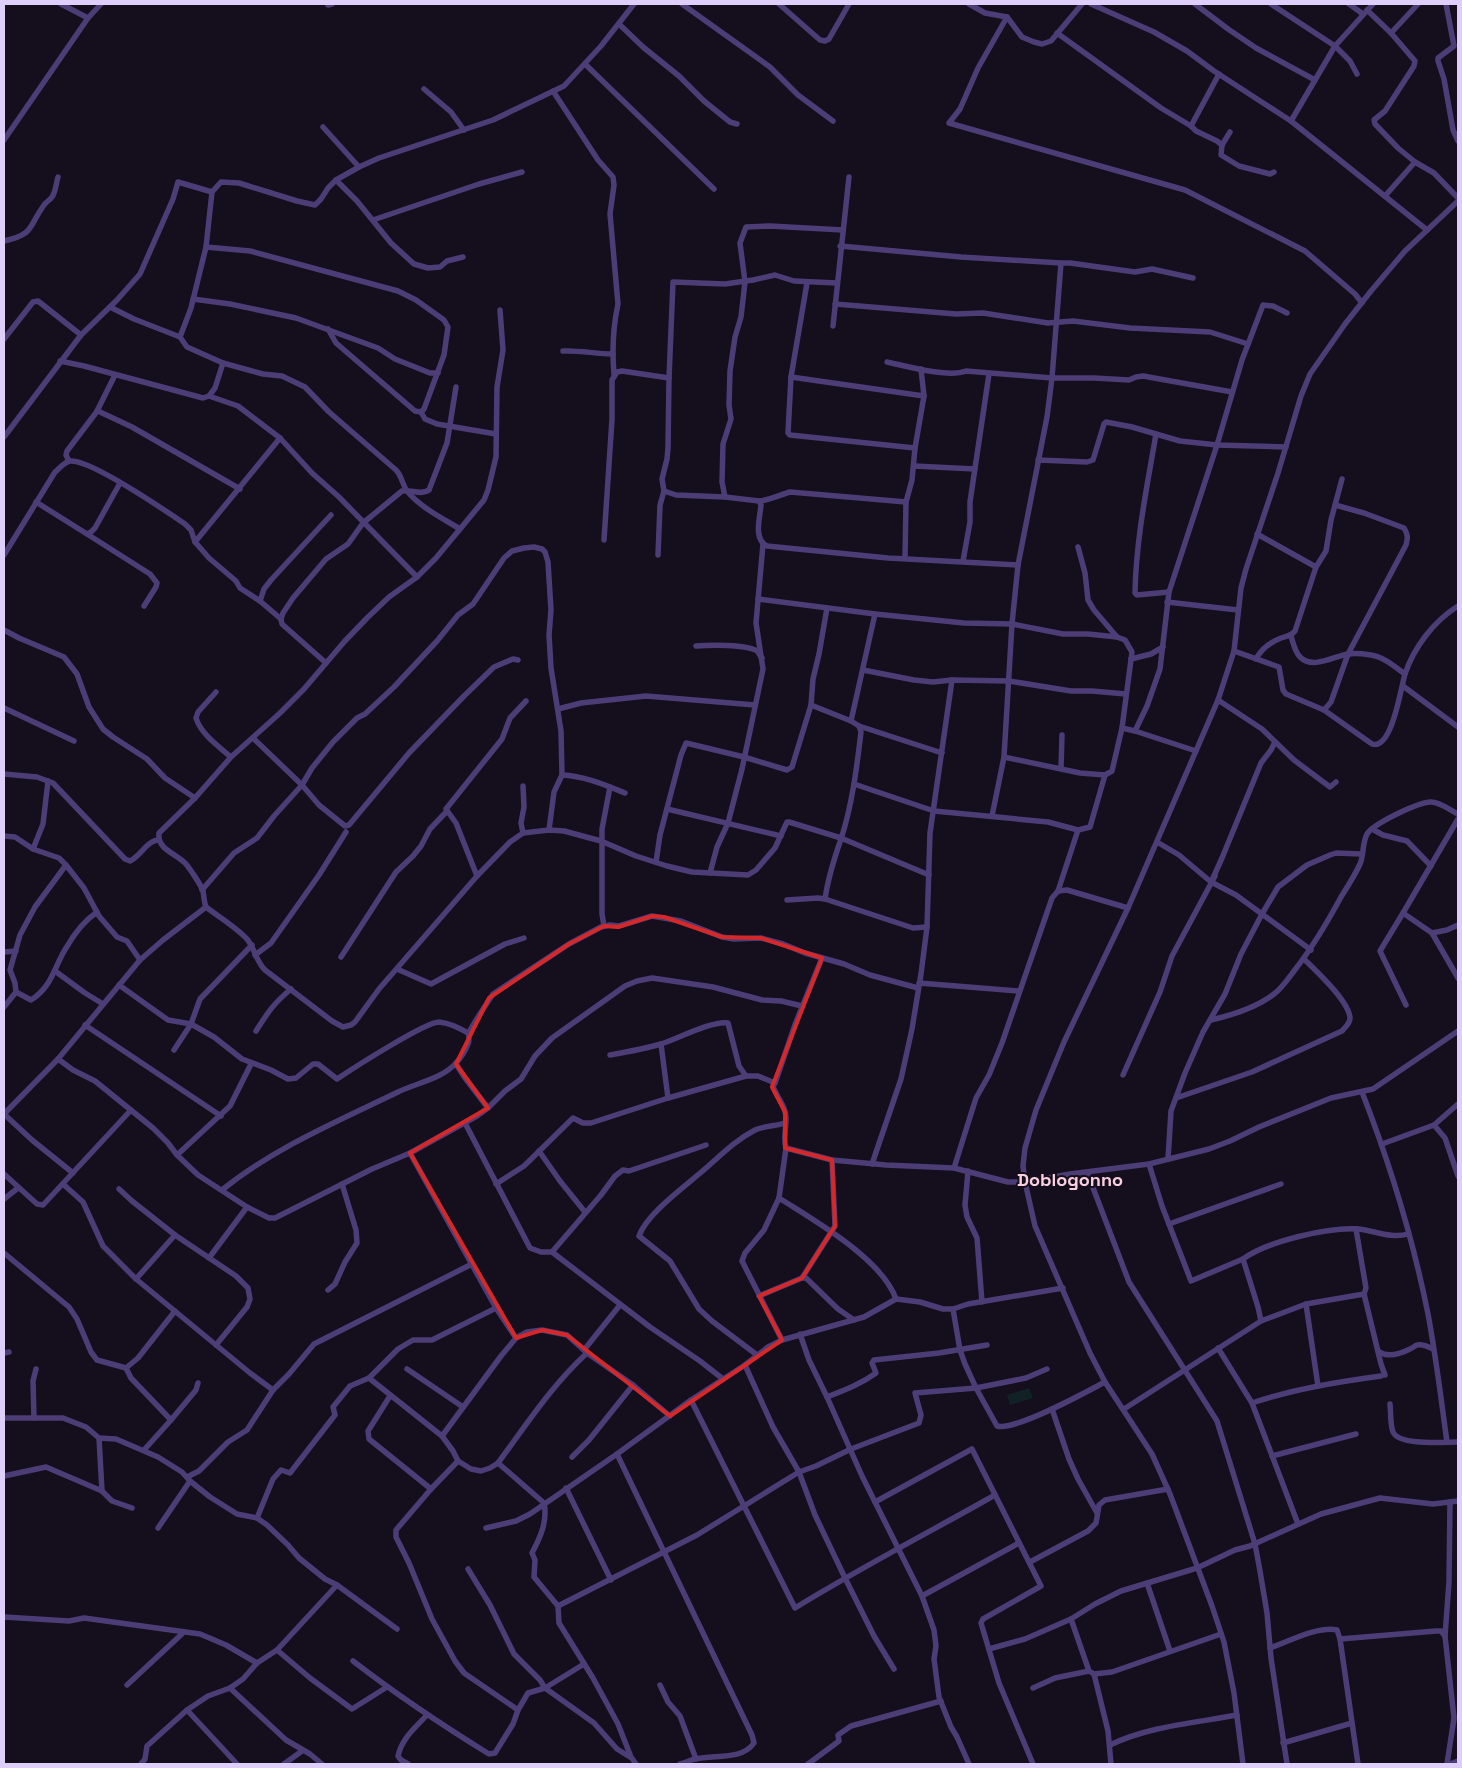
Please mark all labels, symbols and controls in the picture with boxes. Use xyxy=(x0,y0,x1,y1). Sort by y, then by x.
district label: Doblogonno xyxy=(1017,1168,1123,1191)

